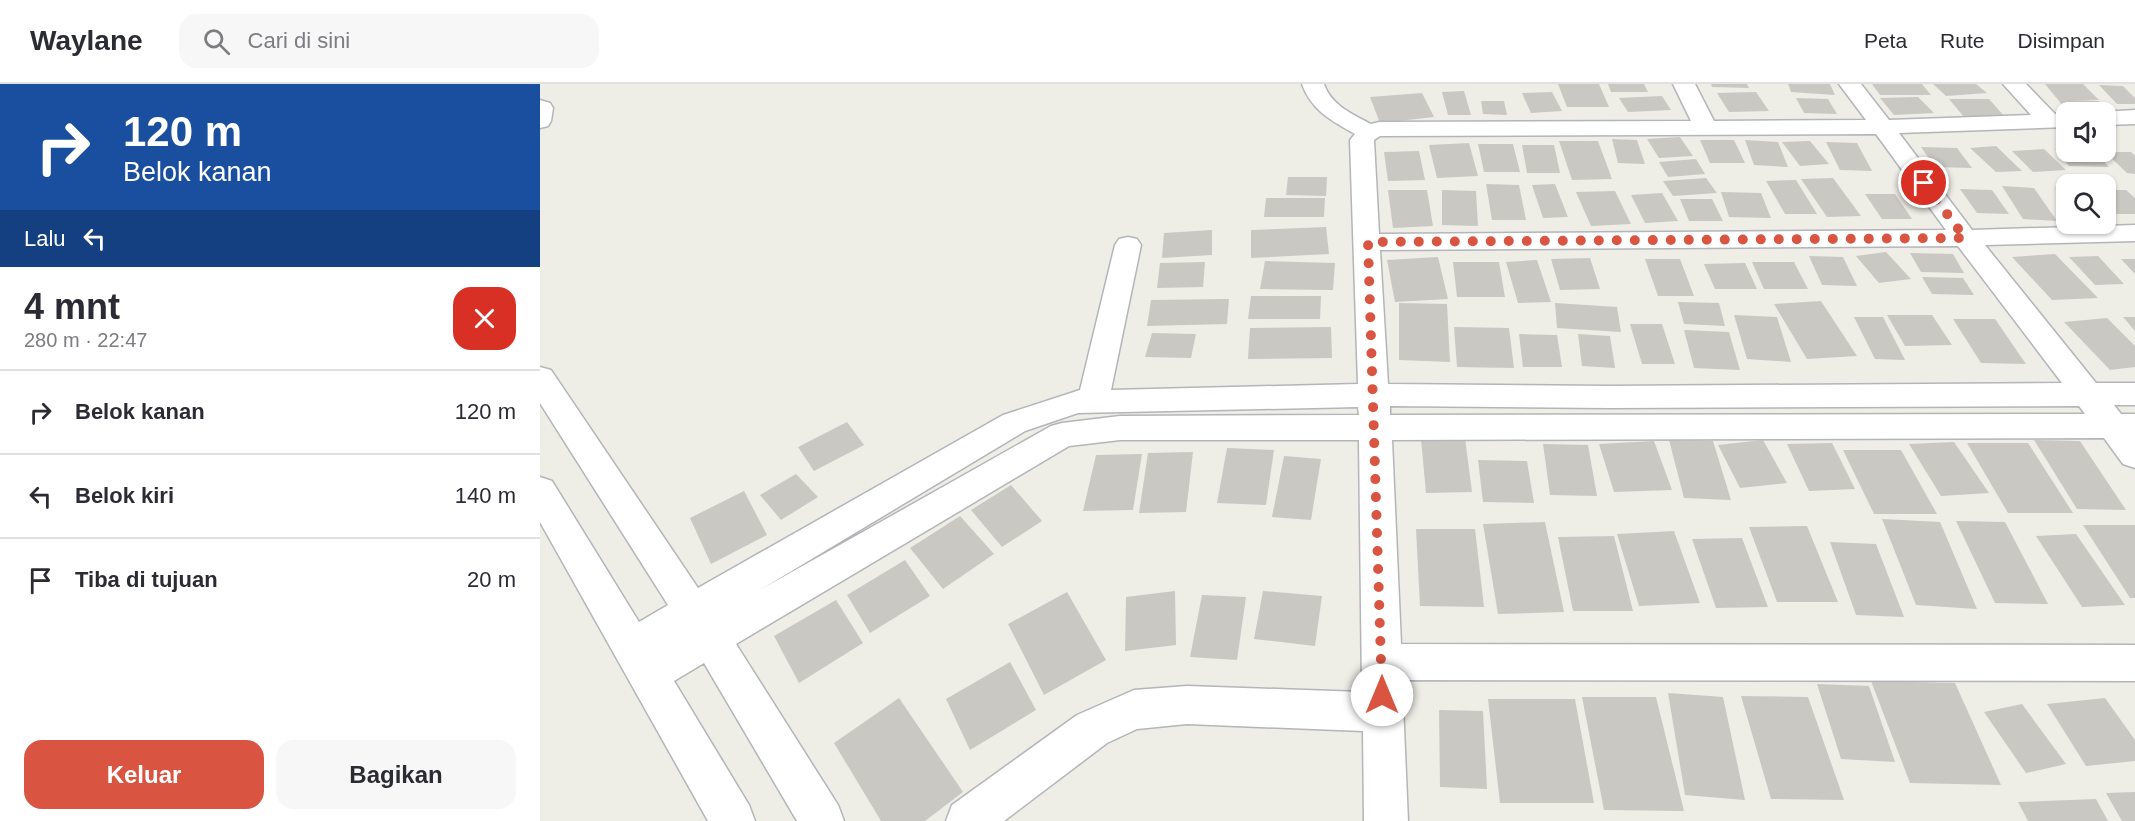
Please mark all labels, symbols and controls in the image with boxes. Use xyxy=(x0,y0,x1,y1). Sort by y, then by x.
search box xyxy=(179,14,599,68)
text: Waylane xyxy=(30,25,143,56)
icon: search xyxy=(200,25,233,58)
text: Cari di sini xyxy=(248,28,350,53)
text: Peta xyxy=(1864,29,1907,52)
text: Rute xyxy=(1940,29,1984,52)
text: Disimpan xyxy=(2017,29,2105,52)
map controls xyxy=(2056,102,2116,234)
button: sound xyxy=(2056,102,2116,162)
icon: right xyxy=(24,108,102,186)
text: 120 m xyxy=(123,108,242,155)
text: Belok kanan xyxy=(123,157,272,187)
pin xyxy=(1898,157,1949,208)
icon: arrive xyxy=(1907,166,1940,199)
button: search xyxy=(2056,174,2116,234)
icon: left xyxy=(78,222,111,255)
text: Lalu xyxy=(24,226,66,251)
text: 4 mnt xyxy=(24,286,120,327)
button: close xyxy=(453,287,516,350)
text: 280 m · 22:47 xyxy=(24,329,147,351)
icon: right xyxy=(24,396,57,429)
text: Belok kanan xyxy=(75,399,205,424)
text: 120 m xyxy=(455,399,516,424)
icon: left xyxy=(24,480,57,513)
text: Belok kiri xyxy=(75,483,174,508)
text: 140 m xyxy=(455,483,516,508)
icon: arrive xyxy=(24,564,57,597)
text: Tiba di tujuan xyxy=(75,567,218,592)
text: 20 m xyxy=(467,567,516,592)
position arrow xyxy=(1350,663,1414,727)
button: Keluar xyxy=(24,740,264,809)
button: Bagikan xyxy=(276,740,516,809)

